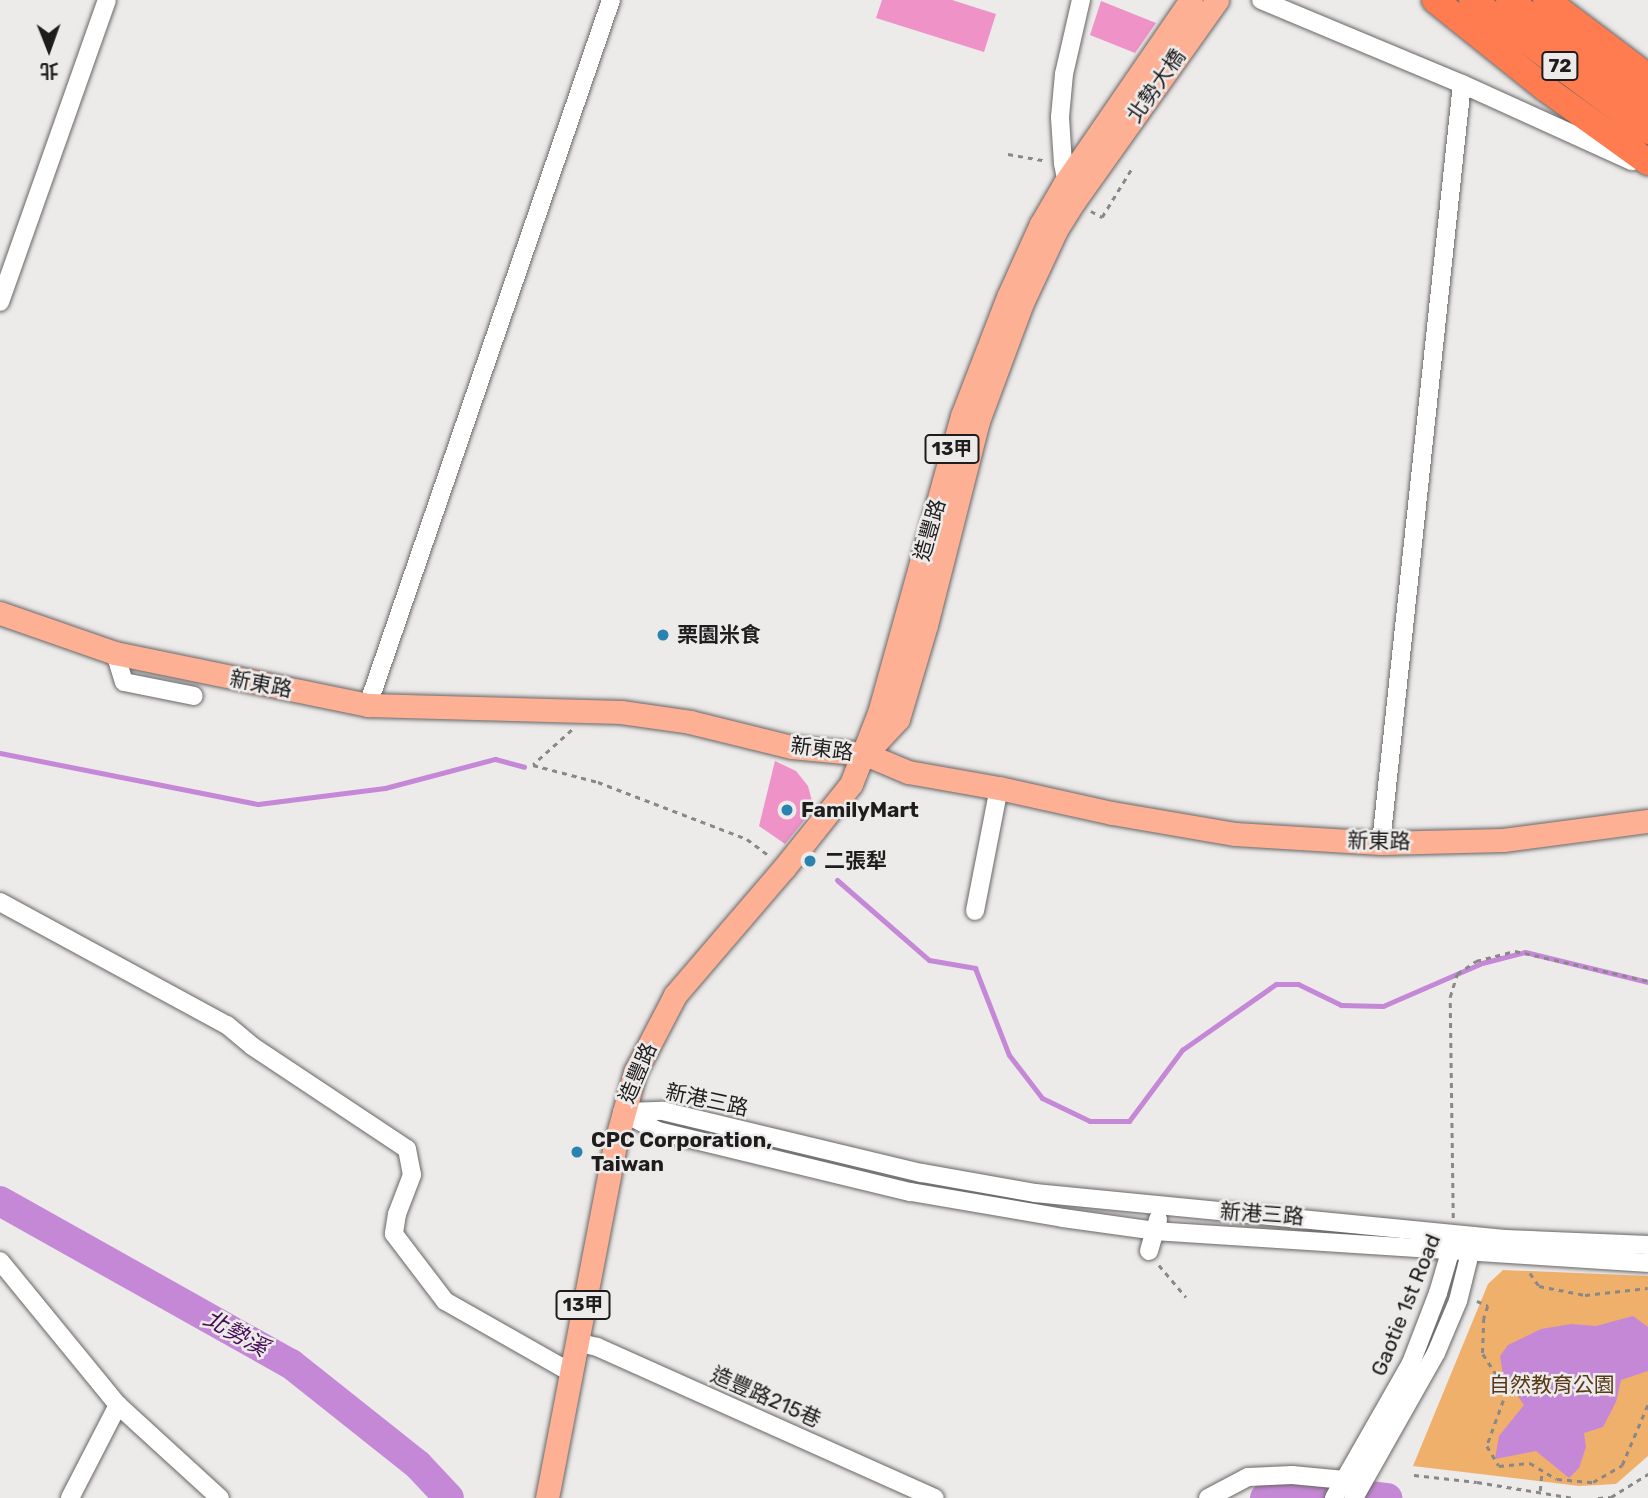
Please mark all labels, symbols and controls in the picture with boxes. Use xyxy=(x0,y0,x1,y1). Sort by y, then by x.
north arrow xyxy=(14,14,84,84)
street label: 北勢大橋 xyxy=(1122,44,1190,128)
road number: 72 xyxy=(1541,50,1579,82)
text: 北 xyxy=(40,59,59,82)
road number: 13甲 xyxy=(924,433,980,464)
street label: 造豐路 xyxy=(909,496,951,564)
place label: 栗園米食 xyxy=(677,622,761,648)
marker: 栗園米食 xyxy=(655,627,671,643)
street label: 新東路 xyxy=(228,666,294,702)
street label: 新東路 xyxy=(789,733,855,765)
place label: FamilyMart xyxy=(801,797,919,823)
marker: FamilyMart xyxy=(779,802,795,818)
street label: 新東路 xyxy=(1347,828,1411,854)
place label: 二張犁 xyxy=(824,848,887,874)
marker: 二張犁 xyxy=(802,853,818,869)
street label: 造豐路 xyxy=(614,1039,662,1107)
street label: 新港三路 xyxy=(663,1079,751,1121)
place label: CPC Corporation, Taiwan xyxy=(591,1127,772,1177)
marker: CPC Corporation, Taiwan xyxy=(569,1144,585,1160)
street label: 新港三路 xyxy=(1219,1199,1305,1229)
street label: Gaotie 1st Road xyxy=(1366,1230,1446,1380)
road number: 13甲 xyxy=(555,1289,611,1320)
water label: 北勢溪 xyxy=(199,1304,273,1362)
street label: 造豐路215巷 xyxy=(707,1362,825,1432)
park label: 自然教育公園 xyxy=(1489,1372,1615,1398)

